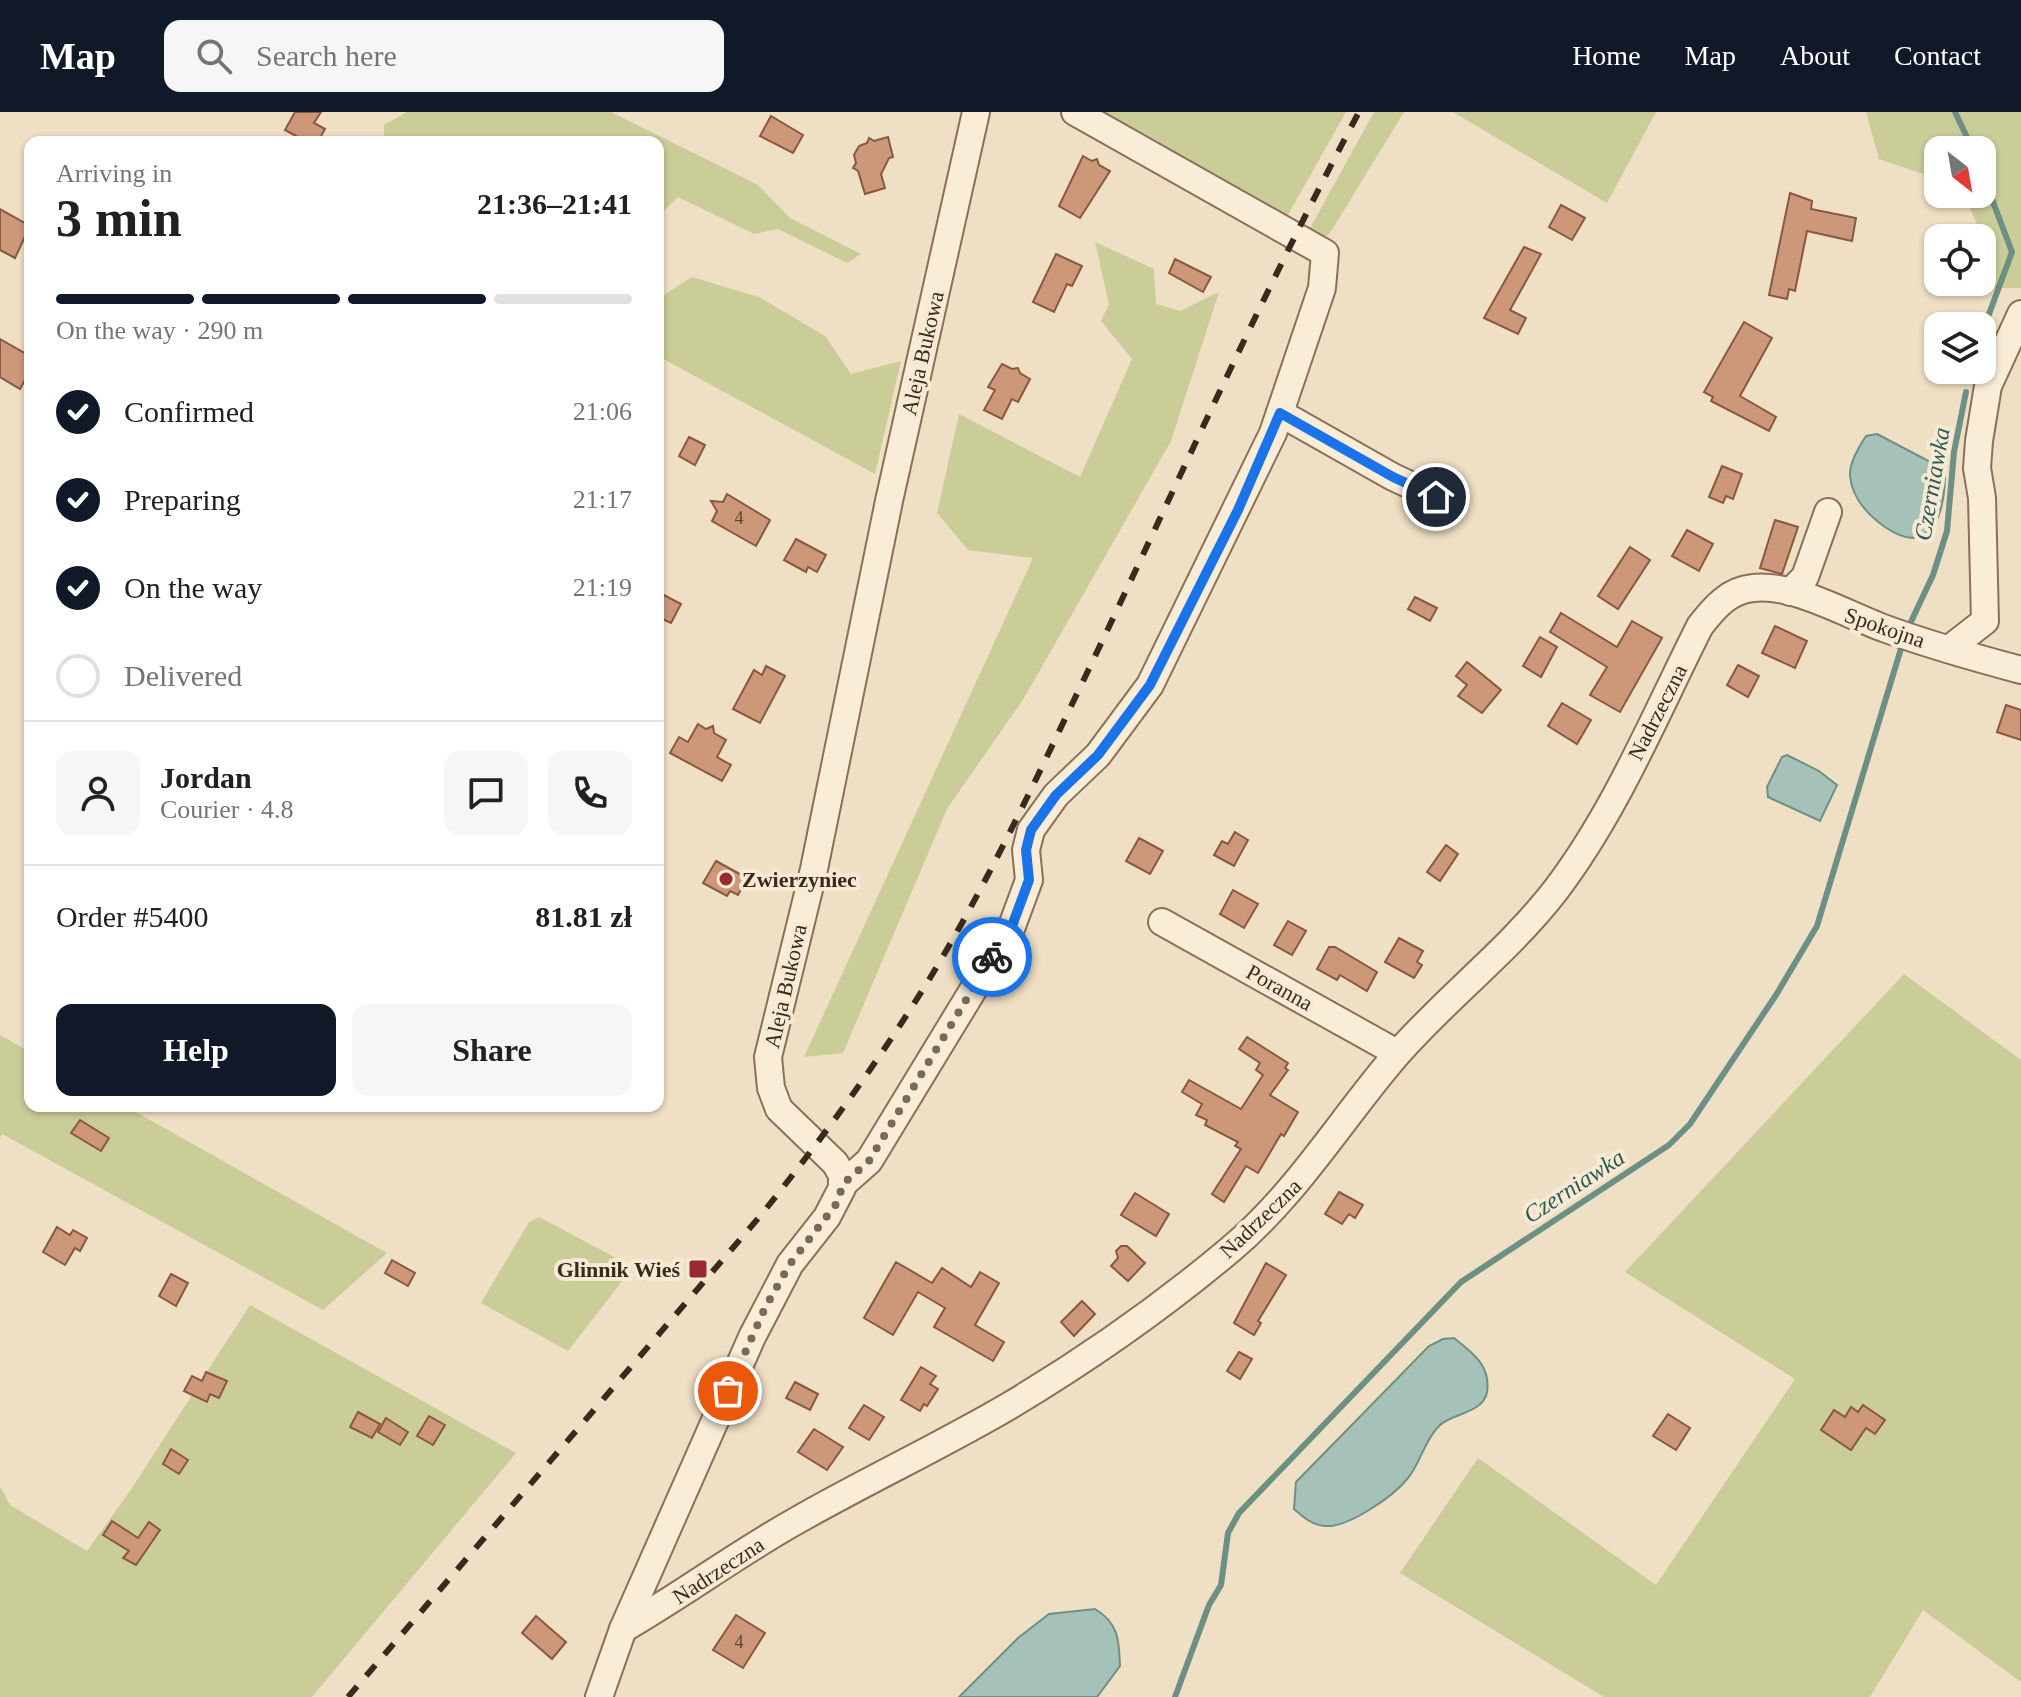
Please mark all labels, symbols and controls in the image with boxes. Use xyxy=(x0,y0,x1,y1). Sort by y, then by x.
search box xyxy=(164,20,724,92)
icon: search xyxy=(192,34,236,78)
text: Map xyxy=(40,35,116,77)
text: Search here xyxy=(256,39,397,72)
text: Home xyxy=(1572,40,1641,71)
text: Map xyxy=(1685,40,1736,71)
text: About xyxy=(1780,40,1850,71)
text: Contact xyxy=(1894,40,1981,71)
north arrow xyxy=(1924,136,1996,208)
map controls xyxy=(1924,136,1996,384)
text: Arriving in xyxy=(56,159,172,188)
text: 21:36–21:41 xyxy=(477,187,632,220)
text: 3 min xyxy=(56,190,182,247)
button: locate xyxy=(1924,224,1996,296)
street label: Aleja Bukowa xyxy=(896,288,949,418)
button: layers xyxy=(1924,312,1996,384)
text: On the way · 290 m xyxy=(56,316,263,345)
icon: check xyxy=(56,390,100,434)
text: Confirmed xyxy=(124,395,254,428)
text: 21:06 xyxy=(573,397,632,426)
water label: Czerniawka xyxy=(1909,425,1955,543)
pin xyxy=(1402,463,1470,531)
icon: home xyxy=(1414,475,1458,519)
icon: check xyxy=(56,478,100,522)
text: Preparing xyxy=(124,483,241,516)
text: 21:17 xyxy=(573,485,632,514)
house number: 4 xyxy=(735,508,744,528)
icon: check xyxy=(56,566,100,610)
text: On the way xyxy=(124,571,262,604)
text: 21:19 xyxy=(573,573,632,602)
street label: Spokojna xyxy=(1841,602,1928,653)
text: Delivered xyxy=(124,659,242,692)
street label: Nadrzeczna xyxy=(1623,660,1692,764)
button: person xyxy=(56,751,140,835)
button: chat xyxy=(444,751,528,835)
button: phone xyxy=(548,751,632,835)
text: Jordan xyxy=(160,761,252,794)
text: Courier · 4.8 xyxy=(160,795,294,824)
place label: Zwierzyniec xyxy=(742,867,857,892)
marker: Zwierzyniec xyxy=(717,870,735,888)
text: Order #5400 xyxy=(56,900,208,933)
text: 81.81 zł xyxy=(535,900,632,933)
courier xyxy=(952,917,1032,997)
street label: Aleja Bukowa xyxy=(759,921,812,1051)
icon: bike xyxy=(970,935,1014,979)
street label: Poranna xyxy=(1242,959,1318,1016)
button: Help xyxy=(56,1004,336,1096)
button: Share xyxy=(352,1004,632,1096)
water label: Czerniawka xyxy=(1519,1144,1629,1228)
street label: Nadrzeczna xyxy=(1214,1173,1307,1263)
place label: Glinnik Wieś xyxy=(557,1257,680,1282)
marker: Glinnik Wieś xyxy=(687,1258,709,1280)
pin xyxy=(694,1357,762,1425)
icon: bag xyxy=(706,1369,750,1413)
street label: Nadrzeczna xyxy=(668,1532,769,1609)
house number: 4 xyxy=(735,1632,744,1652)

